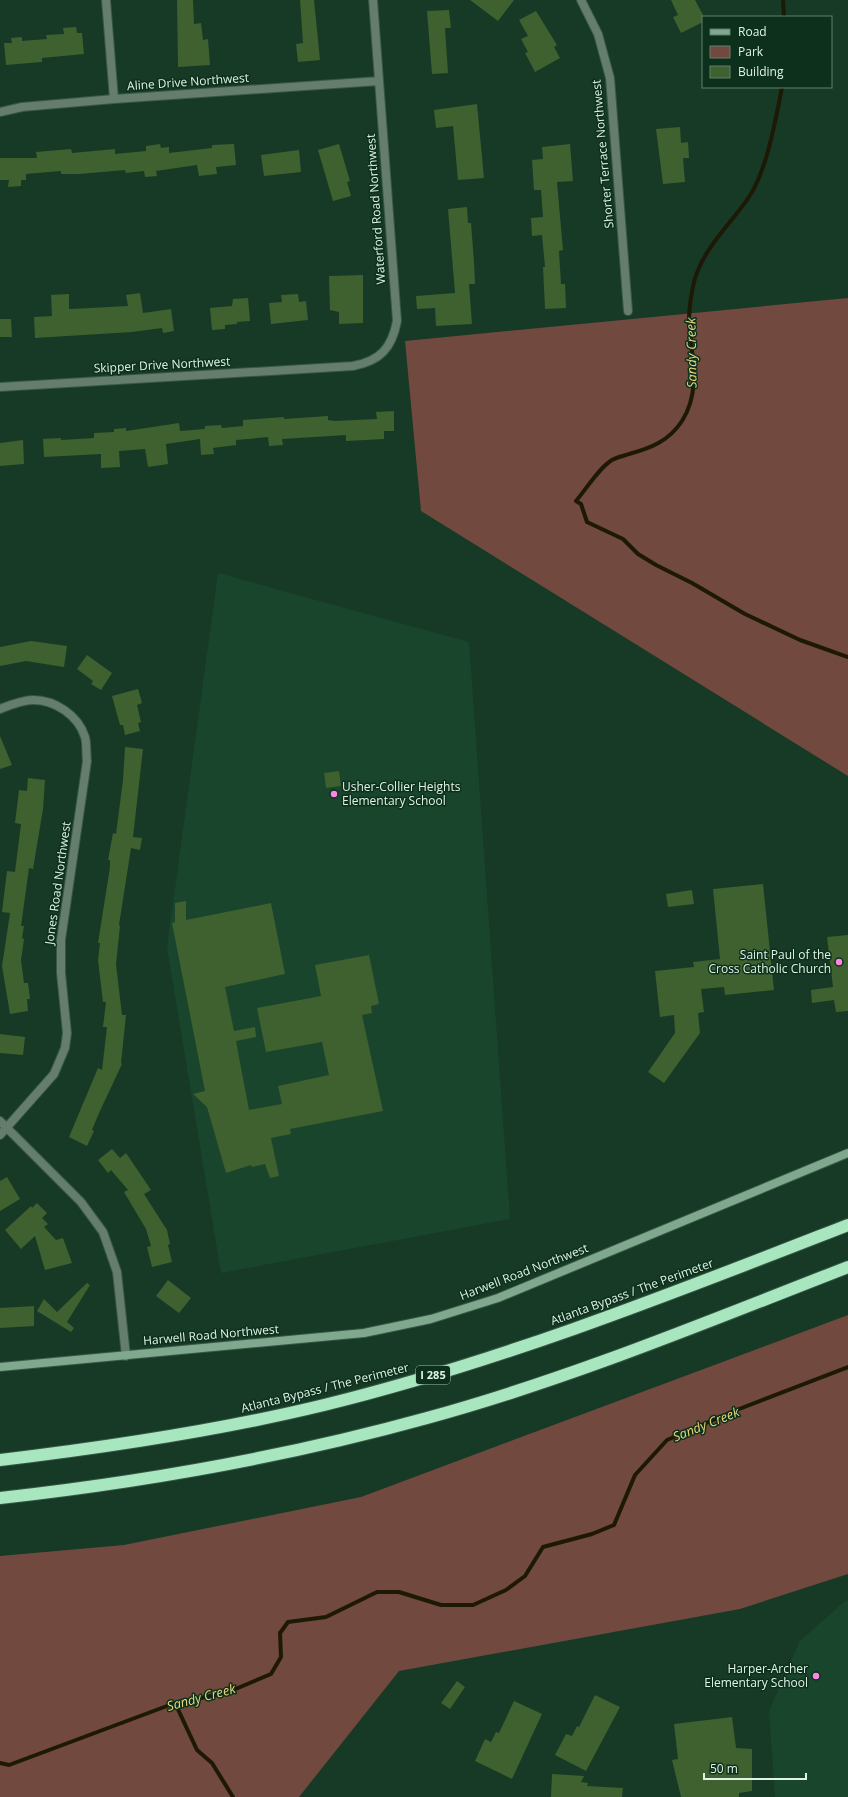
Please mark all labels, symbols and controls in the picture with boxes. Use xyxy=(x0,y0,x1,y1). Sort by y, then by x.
legend xyxy=(702,16,832,88)
text: Road xyxy=(738,23,767,40)
text: Park xyxy=(738,43,764,60)
text: Building xyxy=(738,63,784,80)
street label: Aline Drive Northwest xyxy=(126,69,250,94)
street label: Shorter Terrace Northwest xyxy=(588,79,617,229)
street label: Waterford Road Northwest xyxy=(362,133,389,285)
water label: Sandy Creek xyxy=(681,317,701,388)
street label: Skipper Drive Northwest xyxy=(93,352,231,377)
place label: Usher-Collier Heights Elementary School xyxy=(342,778,461,809)
marker: Usher-Collier Heights Elementary School xyxy=(329,789,339,799)
street label: Jones Road Northwest xyxy=(40,820,75,946)
place label: Saint Paul of the Cross Catholic Church xyxy=(708,946,831,977)
marker: Saint Paul of the Cross Catholic Church xyxy=(834,957,844,967)
street label: Harwell Road Northwest xyxy=(457,1239,590,1304)
street label: Atlanta Bypass / The Perimeter xyxy=(548,1254,716,1329)
street label: Harwell Road Northwest xyxy=(142,1320,280,1349)
street label: Atlanta Bypass / The Perimeter xyxy=(239,1358,411,1417)
road number: I 285 xyxy=(416,1366,450,1384)
water label: Sandy Creek xyxy=(670,1402,743,1446)
place label: Harper-Archer Elementary School xyxy=(704,1660,808,1691)
marker: Harper-Archer Elementary School xyxy=(811,1671,821,1681)
water label: Sandy Creek xyxy=(165,1679,238,1715)
scale bar xyxy=(704,1755,806,1781)
text: 50 m xyxy=(710,1760,738,1777)

